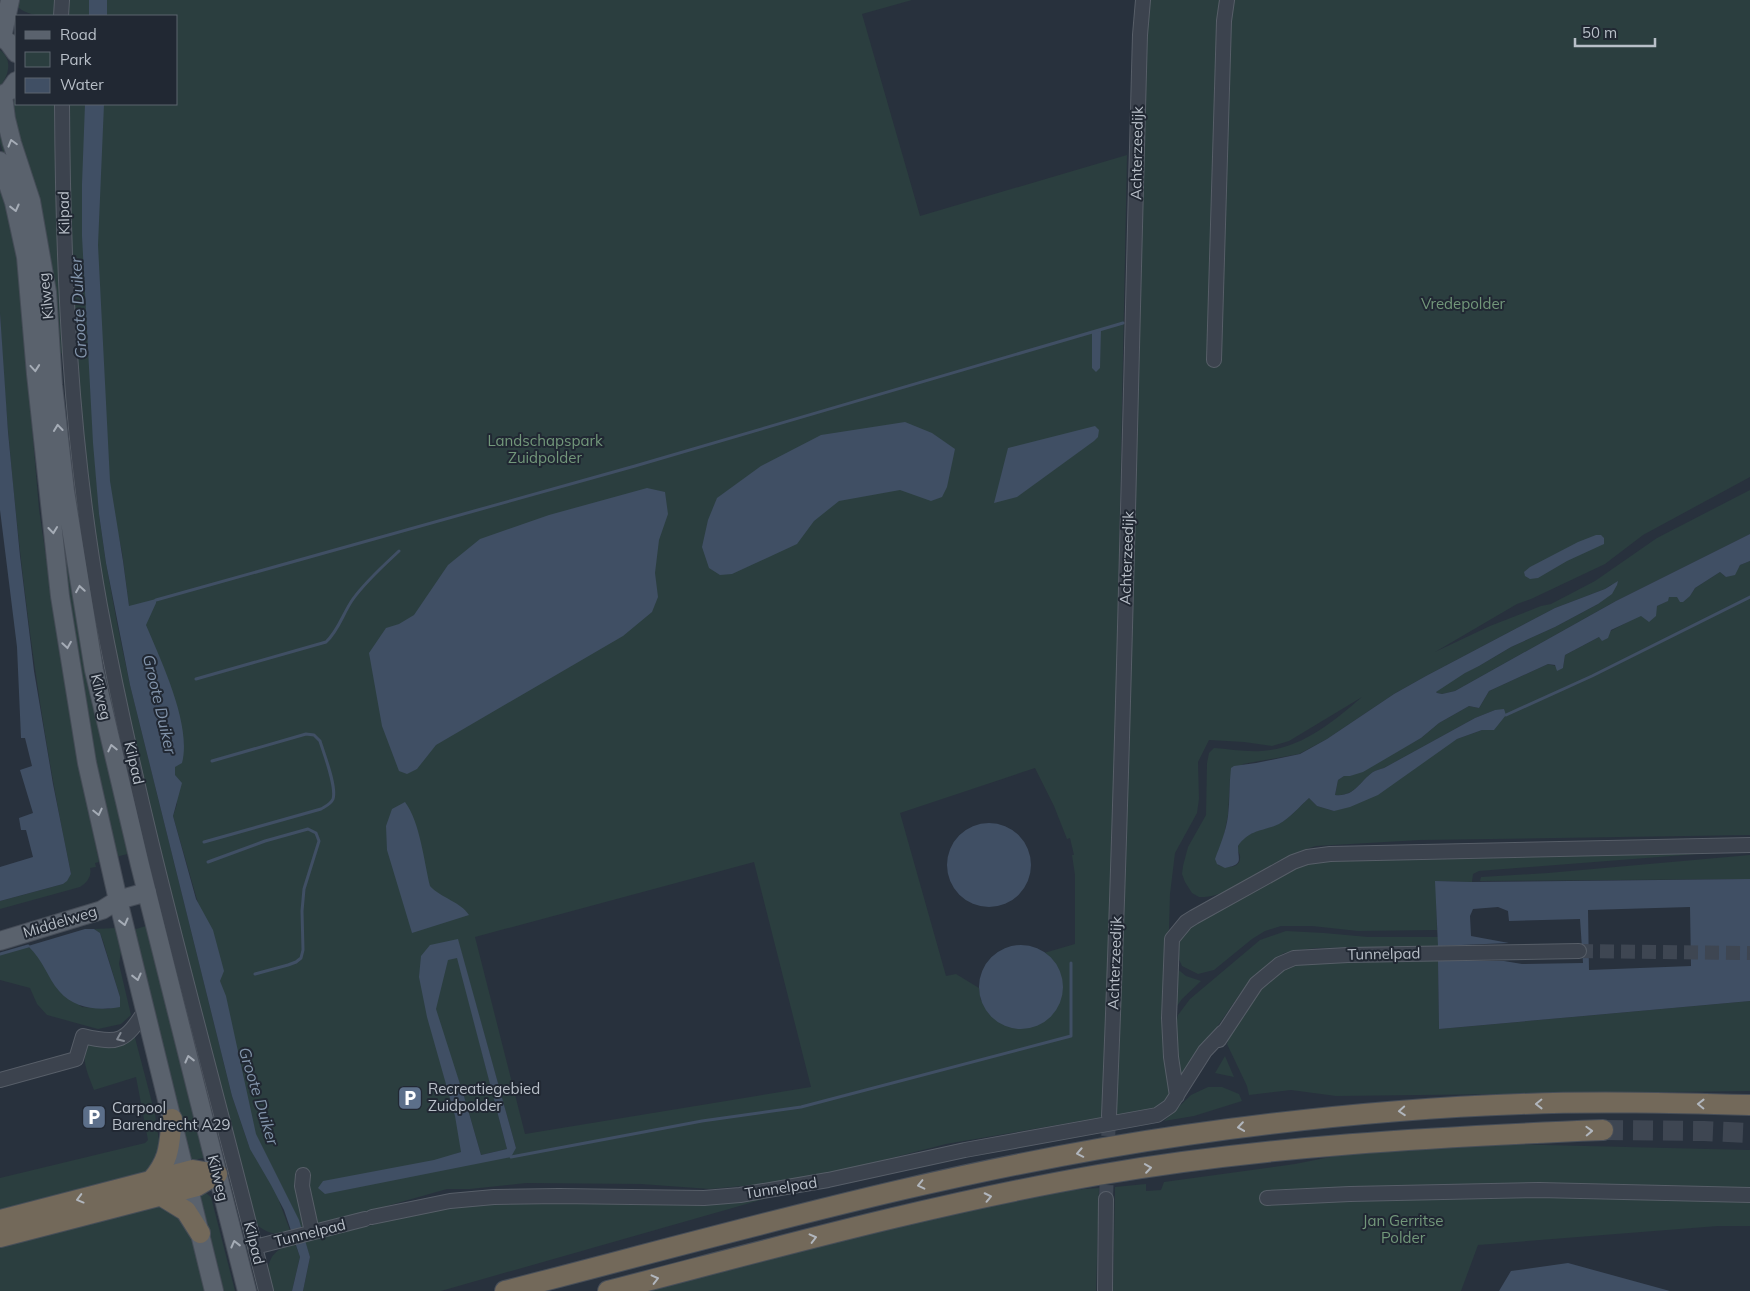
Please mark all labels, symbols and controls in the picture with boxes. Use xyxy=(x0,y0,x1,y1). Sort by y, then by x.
legend xyxy=(15,15,178,105)
scale bar xyxy=(1575,15,1655,47)
text: 50 m xyxy=(1582,23,1617,42)
text: Road xyxy=(60,25,97,44)
text: Park xyxy=(60,50,92,69)
text: Water xyxy=(60,75,104,94)
street label: Achterzeedijk xyxy=(1126,106,1147,200)
one-way arrow xyxy=(7,138,18,147)
street label: Kilpad xyxy=(54,191,73,235)
one-way arrow xyxy=(9,203,20,212)
water label: Groote Duiker xyxy=(65,256,91,359)
street label: Kilweg xyxy=(34,272,57,320)
park label: Vredepolder xyxy=(1421,294,1506,313)
one-way arrow xyxy=(29,365,40,373)
one-way arrow xyxy=(53,424,64,432)
park label: Landschapspark Zuidpolder xyxy=(487,431,603,467)
street label: Achterzeedijk xyxy=(1115,511,1138,605)
one-way arrow xyxy=(47,526,58,534)
one-way arrow xyxy=(75,585,86,593)
one-way arrow xyxy=(61,641,72,649)
water label: Groote Duiker xyxy=(139,652,181,757)
street label: Kilweg xyxy=(87,672,116,722)
street label: Kilpad xyxy=(120,739,149,786)
one-way arrow xyxy=(107,744,118,753)
one-way arrow xyxy=(92,808,103,817)
street label: Middelweg xyxy=(21,901,99,942)
street label: Achterzeedijk xyxy=(1103,916,1126,1010)
one-way arrow xyxy=(118,918,129,927)
street label: Tunnelpad xyxy=(1347,943,1421,964)
one-way arrow xyxy=(131,973,142,982)
one-way arrow xyxy=(116,1031,125,1042)
water label: Groote Duiker xyxy=(235,1045,284,1149)
one-way arrow xyxy=(184,1055,195,1064)
place label: Recreatiegebied Zuidpolder xyxy=(428,1079,540,1115)
parking icon: Recreatiegebied Zuidpolder xyxy=(397,1085,423,1111)
place label: Carpool Barendrecht A29 xyxy=(112,1098,230,1134)
one-way arrow xyxy=(1697,1098,1705,1109)
one-way arrow xyxy=(1535,1099,1542,1109)
parking icon: Carpool Barendrecht A29 xyxy=(81,1104,107,1130)
one-way arrow xyxy=(1398,1106,1406,1117)
one-way arrow xyxy=(1236,1122,1245,1132)
one-way arrow xyxy=(1585,1126,1593,1136)
one-way arrow xyxy=(1076,1147,1085,1157)
street label: Kilweg xyxy=(204,1153,233,1203)
one-way arrow xyxy=(1144,1163,1152,1174)
street label: Tunnelpad xyxy=(743,1172,818,1203)
one-way arrow xyxy=(917,1179,926,1190)
one-way arrow xyxy=(983,1192,992,1203)
one-way arrow xyxy=(75,1193,84,1204)
park label: Jan Gerritse Polder xyxy=(1362,1211,1444,1247)
street label: Tunnelpad xyxy=(272,1214,348,1251)
street label: Kilpad xyxy=(240,1219,269,1266)
one-way arrow xyxy=(808,1233,817,1244)
one-way arrow xyxy=(230,1239,241,1248)
one-way arrow xyxy=(651,1274,660,1285)

